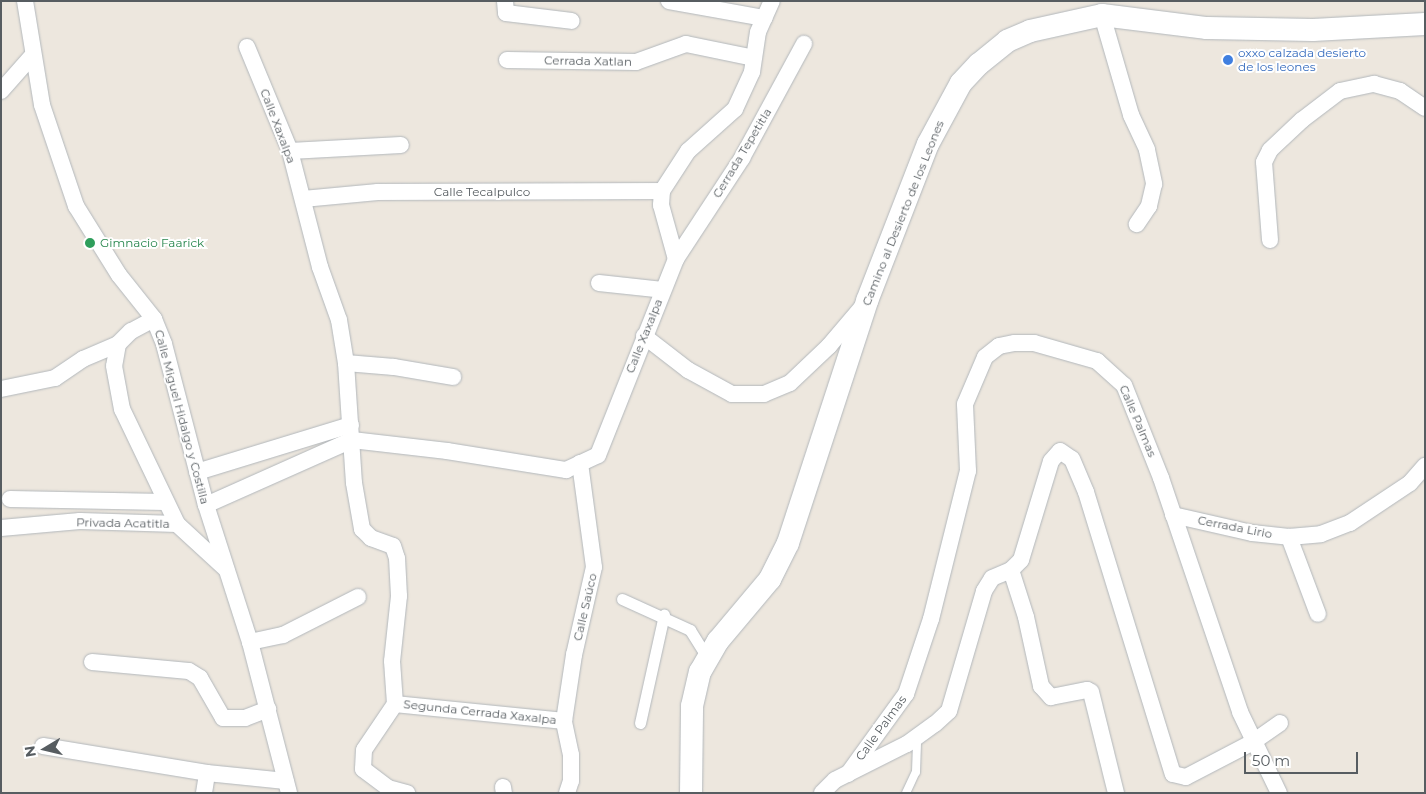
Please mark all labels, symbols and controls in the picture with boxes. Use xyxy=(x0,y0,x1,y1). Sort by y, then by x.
place label: oxxo calzada desierto de los leones xyxy=(1238,46,1366,74)
street label: Cerrada Xatlan xyxy=(544,53,632,69)
marker: oxxo calzada desierto de los leones xyxy=(1222,54,1234,66)
street label: Calle Xaxalpa xyxy=(257,87,299,165)
street label: Cerrada Tepetitla xyxy=(710,106,774,200)
street label: Camino al Desierto de los Leones xyxy=(859,118,947,308)
street label: Calle Tecalpulco xyxy=(434,185,530,199)
place label: Gimnacio Faarick xyxy=(100,236,204,250)
marker: Gimnacio Faarick xyxy=(84,237,96,249)
street label: Calle Xaxalpa xyxy=(623,297,665,375)
street label: Calle Miguel Hidalgo y Costilla xyxy=(152,328,212,506)
street label: Calle Palmas xyxy=(1116,383,1160,459)
street label: Cerrada Lirio xyxy=(1196,513,1274,541)
street label: Privada Acatitla xyxy=(76,515,170,531)
street label: Calle Saúco xyxy=(570,572,600,642)
street label: Calle Palmas xyxy=(853,693,909,763)
street label: Segunda Cerrada Xaxalpa xyxy=(403,697,557,727)
north arrow xyxy=(20,724,70,774)
scale bar xyxy=(1246,742,1360,774)
text: N xyxy=(20,744,40,758)
text: 50 m xyxy=(1252,751,1290,770)

